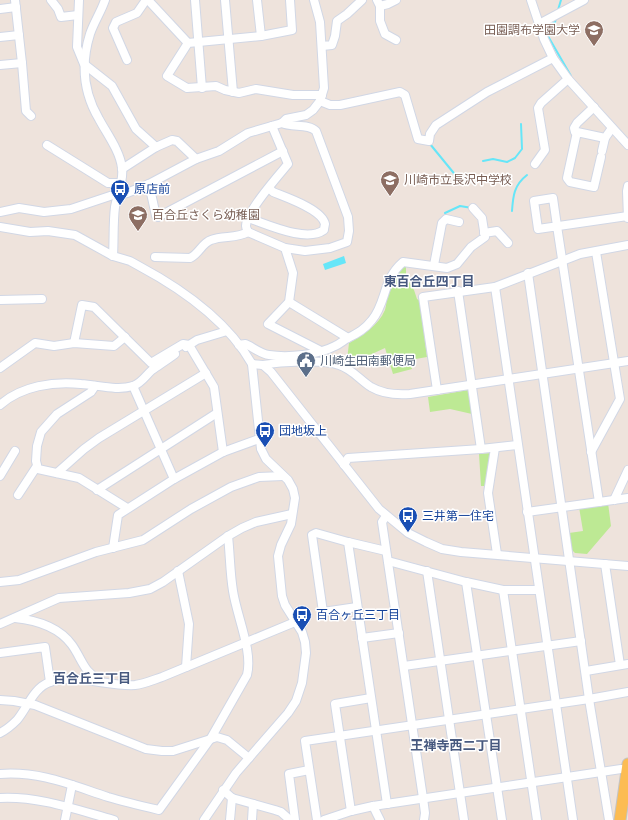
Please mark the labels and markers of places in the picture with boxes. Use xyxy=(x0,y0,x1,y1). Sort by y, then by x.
school or university icon: 田園調布学園大学 xyxy=(583,19,605,47)
place label: 田園調布学園大学 xyxy=(484,23,580,36)
school or university icon: 川崎市立長沢中学校 xyxy=(379,169,401,197)
place label: 川崎市立長沢中学校 xyxy=(404,173,512,186)
bus stop icon: 原店前 xyxy=(109,178,131,206)
place label: 原店前 xyxy=(134,183,170,195)
school or university icon: 百合丘さくら幼稚園 xyxy=(127,204,149,232)
place label: 百合丘さくら幼稚園 xyxy=(152,208,260,221)
public building icon: 川崎生田南郵便局 xyxy=(295,350,317,378)
place label: 川崎生田南郵便局 xyxy=(320,354,416,367)
bus stop icon: 団地坂上 xyxy=(254,420,276,448)
place label: 団地坂上 xyxy=(279,425,327,437)
bus stop icon: 三井第一住宅 xyxy=(397,505,419,533)
place label: 三井第一住宅 xyxy=(422,509,494,522)
bus stop icon: 百合ヶ丘三丁目 xyxy=(291,604,313,632)
place label: 百合ヶ丘三丁目 xyxy=(316,609,400,621)

